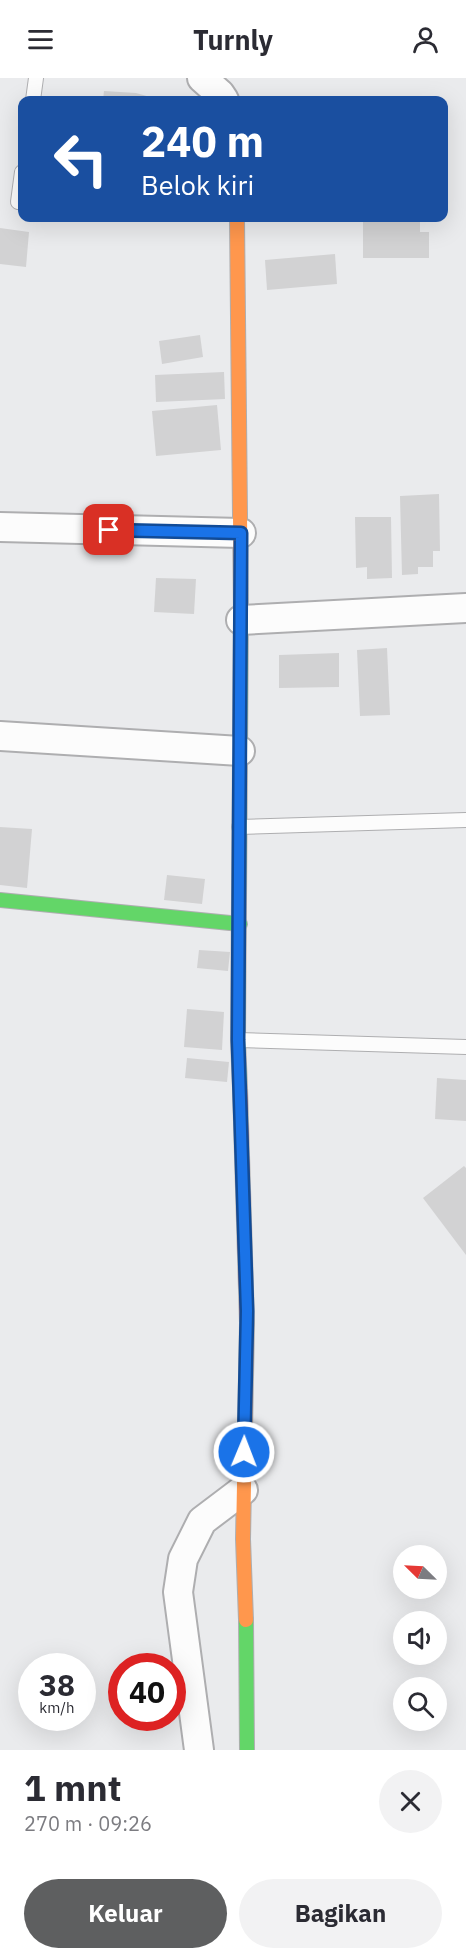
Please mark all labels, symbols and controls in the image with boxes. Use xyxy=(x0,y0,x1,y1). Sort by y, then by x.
text: Turnly xyxy=(193,22,273,57)
icon: menu xyxy=(24,23,57,56)
icon: person xyxy=(409,23,442,56)
text: 240 m xyxy=(141,114,264,169)
icon: left xyxy=(42,120,120,198)
text: Belok kiri xyxy=(141,167,254,202)
pin xyxy=(83,504,134,555)
icon: arrive xyxy=(92,513,125,546)
position arrow xyxy=(212,1420,276,1484)
north arrow xyxy=(393,1545,447,1599)
map controls xyxy=(393,1545,447,1731)
button: sound xyxy=(393,1611,447,1665)
speed limit sign: 40 xyxy=(108,1653,186,1731)
text: 38 xyxy=(39,1665,75,1704)
button: search xyxy=(393,1677,447,1731)
text: km/h xyxy=(39,1698,75,1717)
text: 1 mnt xyxy=(24,1764,122,1811)
button: close xyxy=(379,1770,442,1833)
text: 270 m · 09:26 xyxy=(24,1810,152,1837)
button: Keluar xyxy=(24,1879,227,1948)
button: Bagikan xyxy=(239,1879,442,1948)

